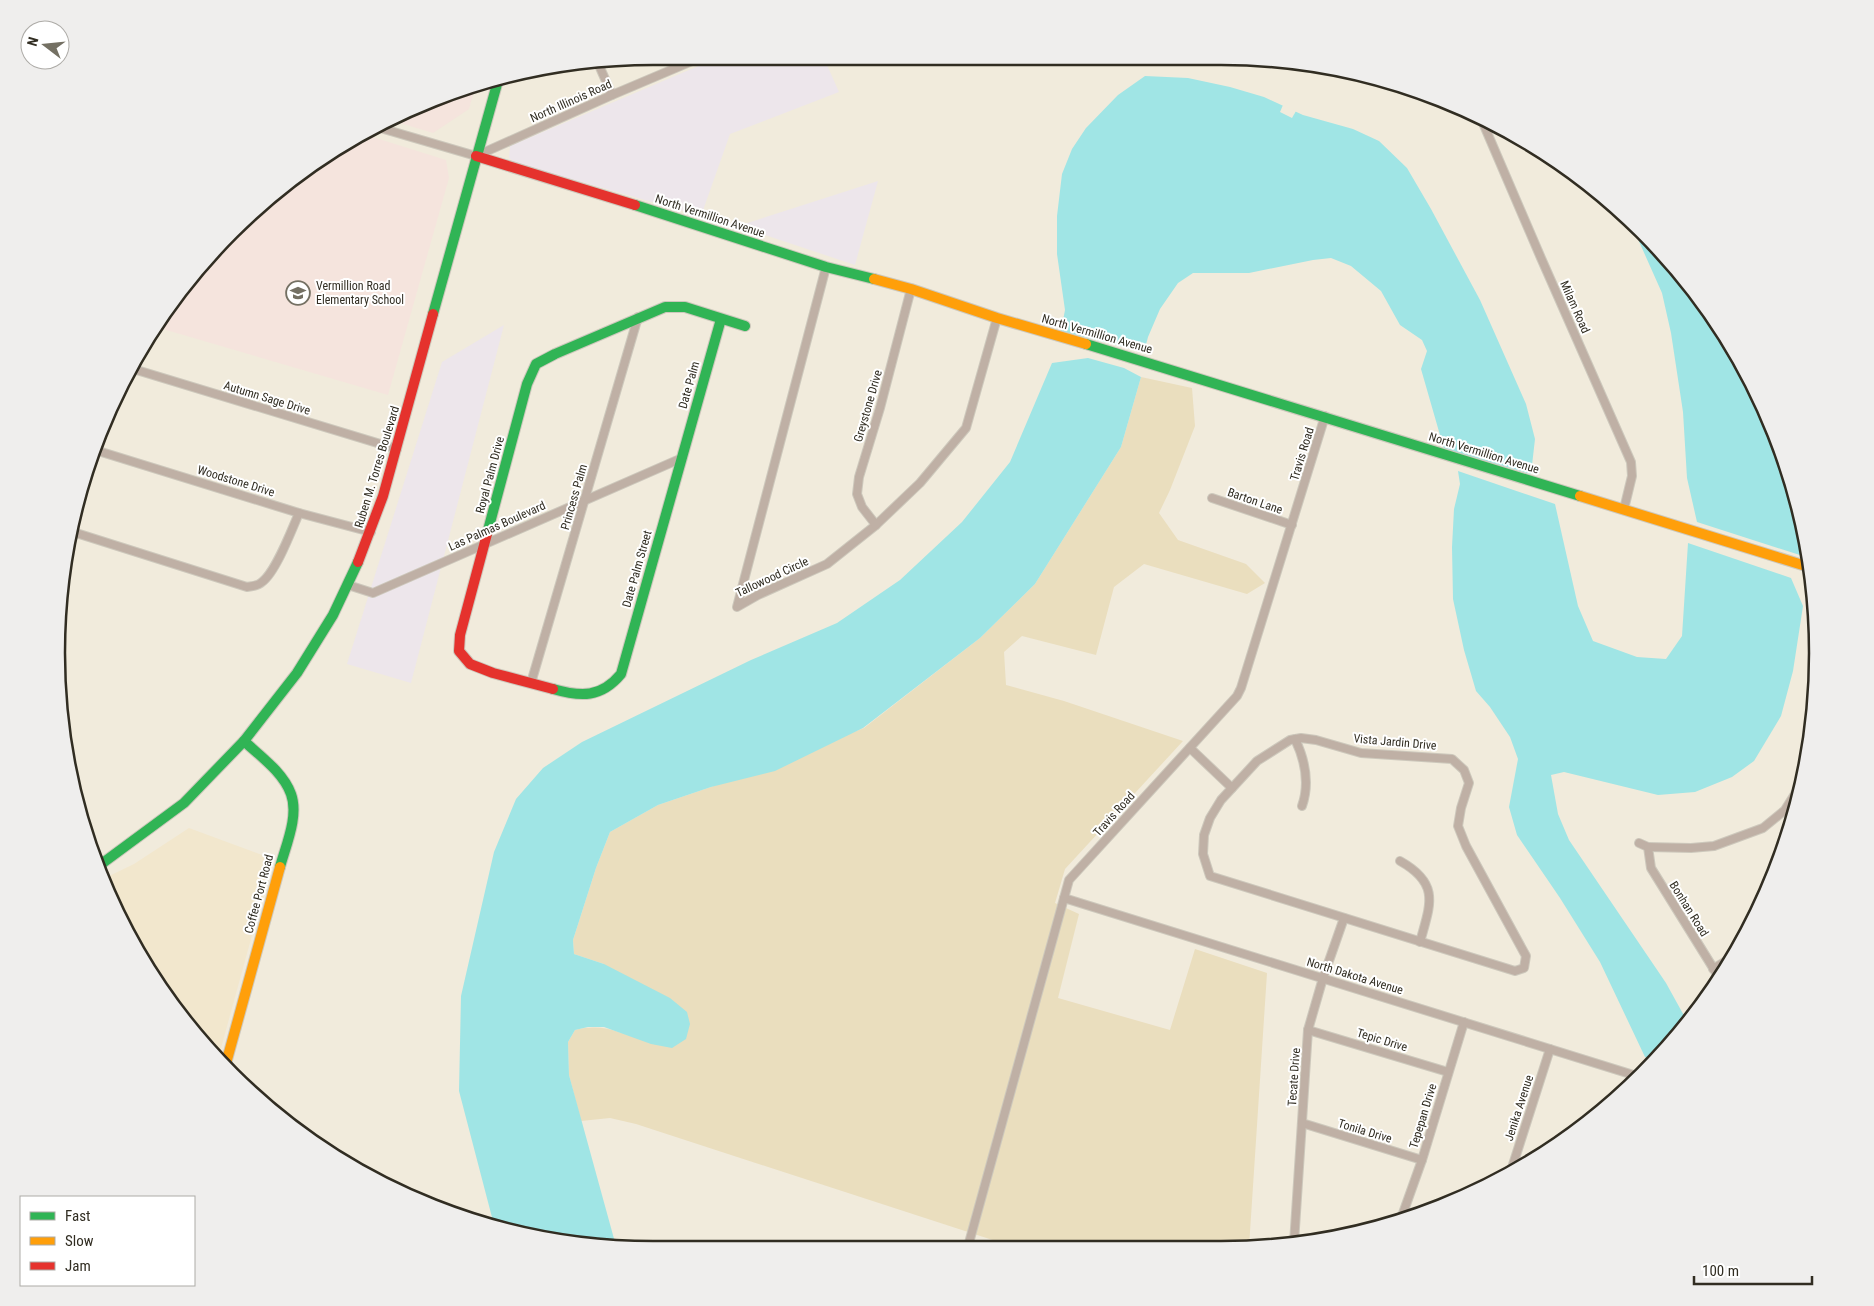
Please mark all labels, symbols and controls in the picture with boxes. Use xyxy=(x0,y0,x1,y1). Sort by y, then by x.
north arrow xyxy=(20,20,70,70)
text: N xyxy=(24,35,41,48)
street label: North Illinois Road xyxy=(528,77,614,125)
street label: North Vermillion Avenue xyxy=(653,192,767,240)
street label: Milam Road xyxy=(1557,278,1593,336)
place label: Vermillion Road Elementary School xyxy=(316,279,404,307)
school or university icon: Vermillion Road Elementary School xyxy=(285,280,311,306)
street label: North Vermillion Avenue xyxy=(1040,311,1154,357)
street label: Date Palm xyxy=(676,360,702,410)
street label: Greystone Drive xyxy=(851,368,885,444)
street label: Autumn Sage Drive xyxy=(222,378,312,418)
street label: Ruben M. Torres Boulevard xyxy=(352,404,402,530)
street label: Travis Road xyxy=(1287,426,1317,482)
street label: North Vermillion Avenue xyxy=(1427,430,1541,477)
street label: Royal Palm Drive xyxy=(473,435,507,515)
street label: Princess Palm xyxy=(558,462,590,532)
street label: Woodstone Drive xyxy=(196,463,277,500)
street label: Barton Lane xyxy=(1226,485,1285,517)
street label: Las Palmas Boulevard xyxy=(446,498,548,554)
street label: Date Palm Street xyxy=(619,528,655,609)
street label: Tallowood Circle xyxy=(733,554,811,600)
street label: Vista Jardin Drive xyxy=(1353,731,1437,753)
street label: Travis Road xyxy=(1090,789,1138,839)
street label: Coffee Port Road xyxy=(242,853,276,935)
street label: Bonhan Road xyxy=(1666,879,1712,939)
street label: North Dakota Avenue xyxy=(1305,955,1405,997)
street label: Tepic Drive xyxy=(1355,1026,1409,1054)
street label: Tecate Drive xyxy=(1285,1047,1303,1107)
street label: Jenika Avenue xyxy=(1502,1073,1536,1143)
street label: Tepepan Drive xyxy=(1407,1082,1440,1150)
street label: Tonila Drive xyxy=(1336,1116,1394,1146)
legend xyxy=(20,1196,195,1286)
text: Fast xyxy=(65,1207,90,1225)
text: Slow xyxy=(65,1232,94,1250)
scale bar xyxy=(1694,1254,1812,1286)
text: Jam xyxy=(65,1257,91,1275)
text: 100 m xyxy=(1702,1262,1739,1280)

